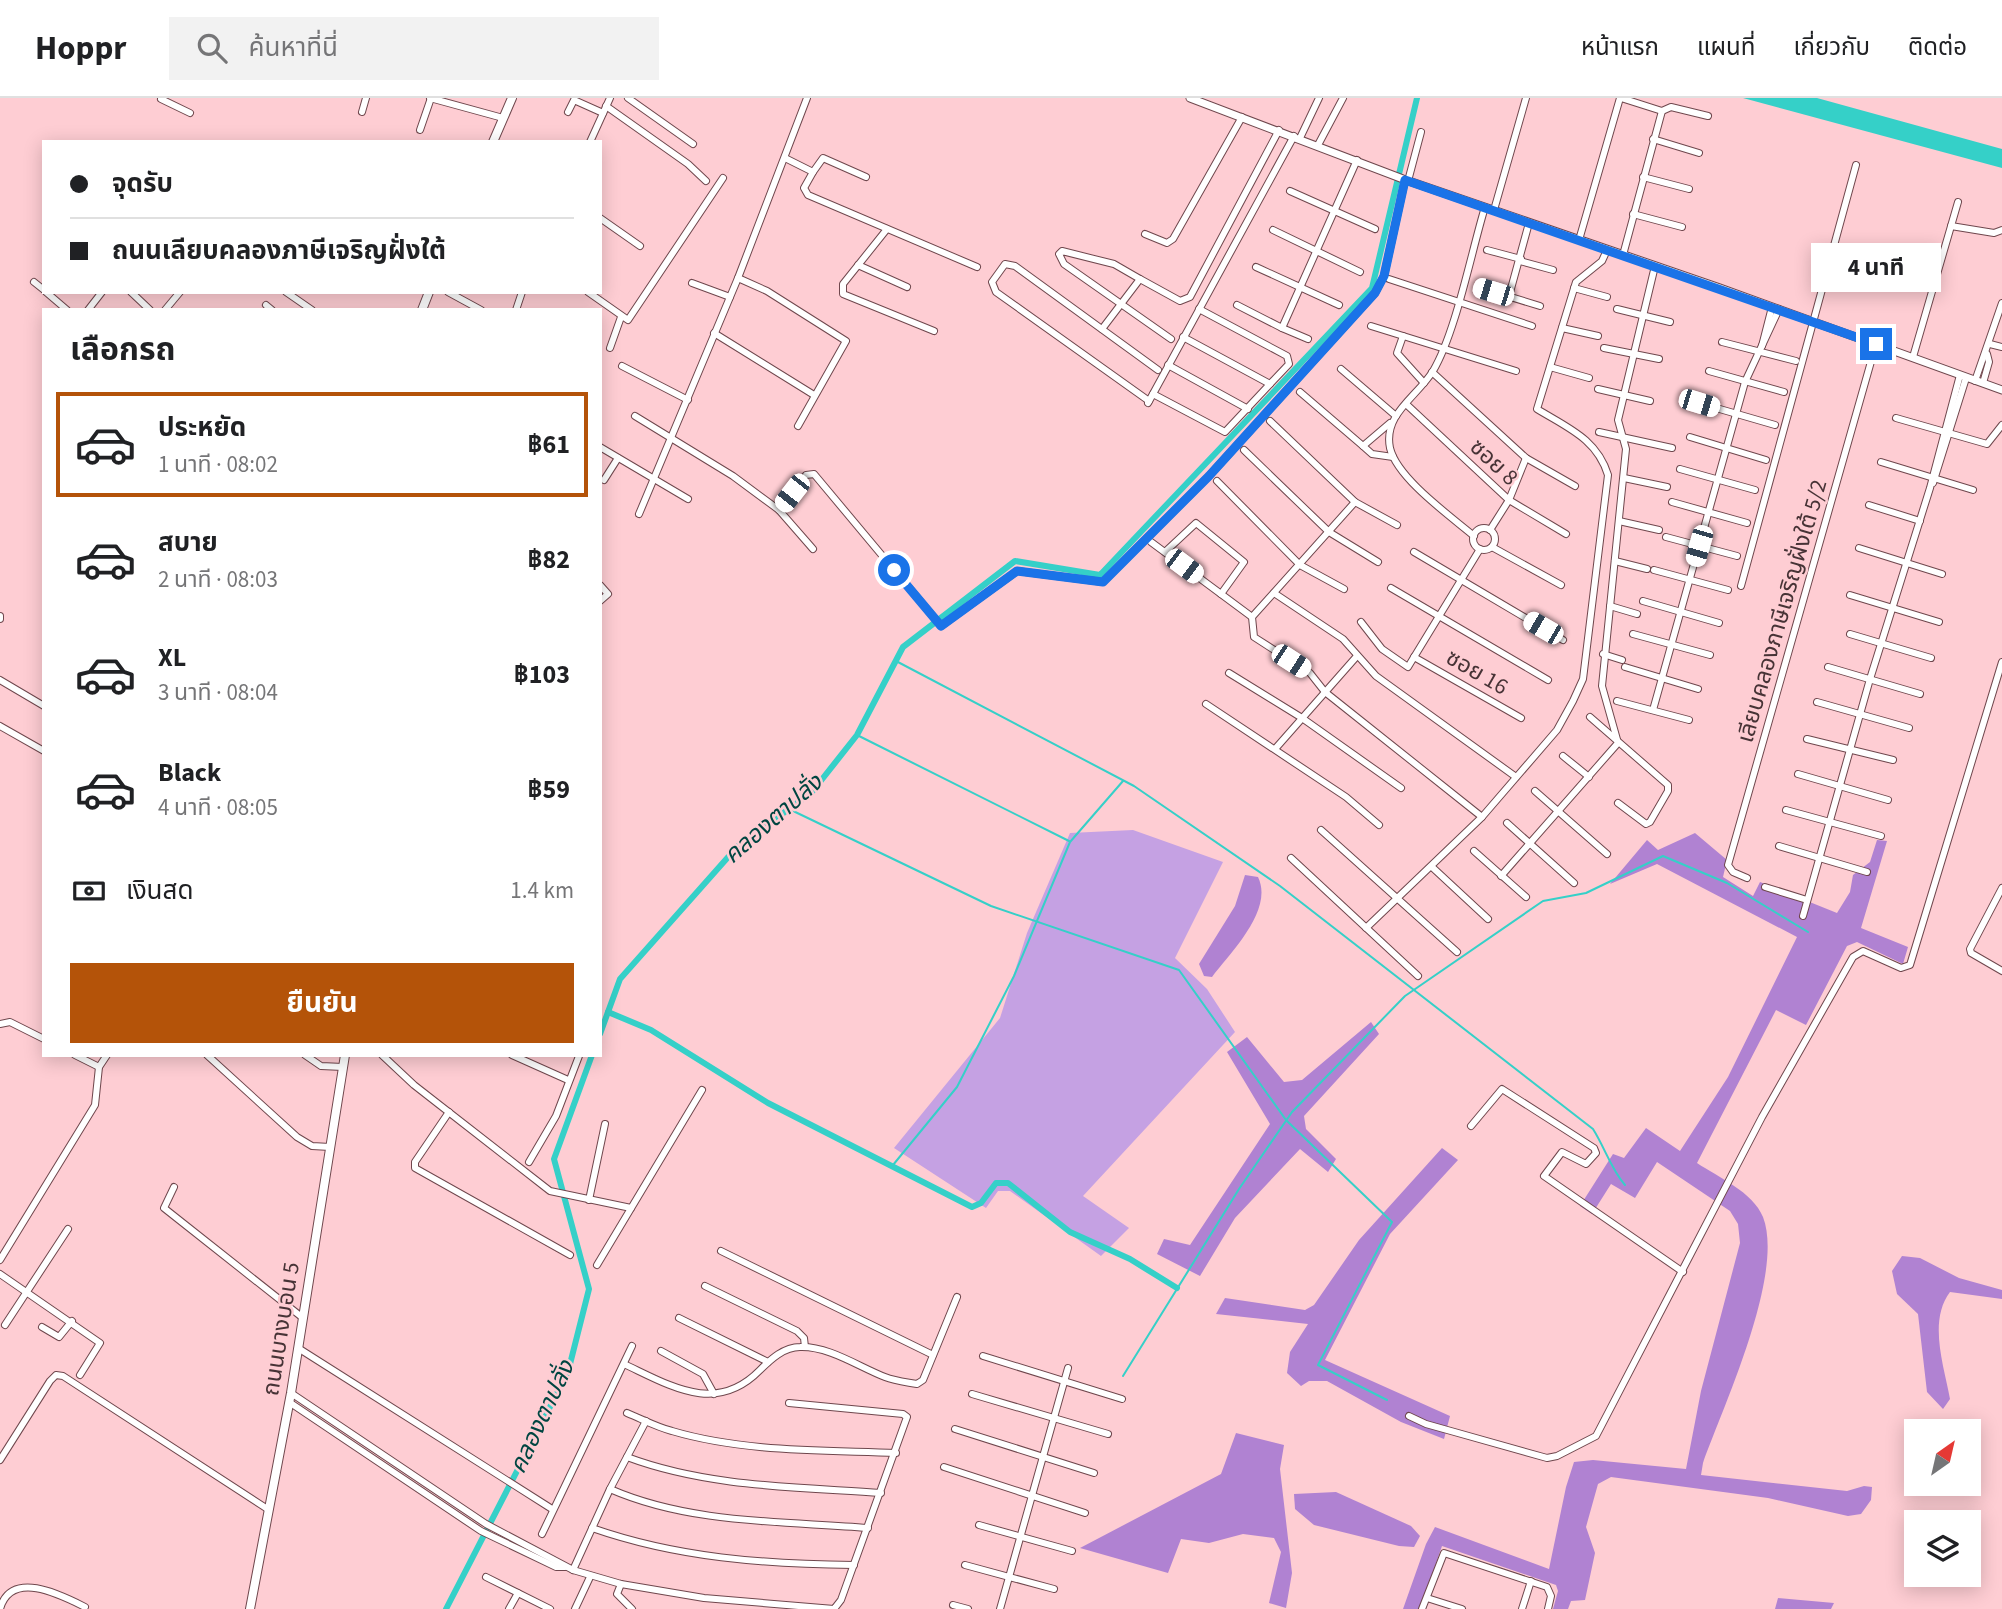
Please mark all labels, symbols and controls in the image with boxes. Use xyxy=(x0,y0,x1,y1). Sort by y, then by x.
search box xyxy=(169,17,659,80)
text: Hoppr xyxy=(35,25,127,72)
icon: search xyxy=(193,29,231,67)
text: ค้นหาที่นี่ xyxy=(249,29,338,66)
text: หน้าแรก xyxy=(1581,30,1659,65)
text: แผนที่ xyxy=(1697,30,1755,65)
text: เกี่ยวกับ xyxy=(1793,30,1870,65)
text: ติดต่อ xyxy=(1908,30,1967,65)
text: จุดรับ xyxy=(112,165,173,202)
text: ถนนเลียบคลองภาษีเจริญฝั่งใต้ xyxy=(112,232,446,269)
callout: 4 นาที xyxy=(1811,243,1941,292)
text: 4 นาที xyxy=(1848,251,1904,284)
car xyxy=(1470,276,1517,308)
text: เลือกรถ xyxy=(70,327,175,373)
route end xyxy=(1860,328,1892,360)
car xyxy=(1676,387,1723,419)
text: ประหยัด xyxy=(158,409,246,446)
icon: car xyxy=(74,413,137,476)
text: ฿61 xyxy=(527,426,570,463)
street label: ซอย 8 xyxy=(1462,431,1526,493)
text: 1 นาที · 08:02 xyxy=(158,448,278,481)
car xyxy=(771,470,814,516)
street label: เลียบคลองภาษีเจริญฝั่งใต้ 5/2 xyxy=(1729,476,1835,746)
car xyxy=(1684,523,1715,569)
text: สบาย xyxy=(158,524,218,561)
icon: car xyxy=(74,528,137,591)
text: ฿82 xyxy=(527,541,570,578)
car xyxy=(1161,545,1208,587)
route start xyxy=(878,554,910,586)
text: 2 นาที · 08:03 xyxy=(158,563,278,596)
car xyxy=(1520,608,1567,648)
text: XL xyxy=(158,639,186,676)
car xyxy=(1268,641,1315,681)
street label: ซอย 16 xyxy=(1440,641,1514,703)
icon: car xyxy=(74,643,137,706)
text: ฿103 xyxy=(514,656,570,693)
text: 3 นาที · 08:04 xyxy=(158,676,278,709)
text: Black xyxy=(158,754,221,791)
icon: car xyxy=(74,758,137,821)
water label: คลองตาปลั่ง xyxy=(716,765,831,872)
text: ฿59 xyxy=(527,771,570,808)
text: 4 นาที · 08:05 xyxy=(158,791,278,824)
icon: cash xyxy=(70,872,108,910)
text: เงินสด xyxy=(126,872,193,909)
text: 1.4 km xyxy=(510,874,574,907)
button: ยืนยัน xyxy=(70,963,574,1043)
street label: ถนนบางบอน 5 xyxy=(254,1260,308,1398)
water label: คลองตาปลั่ง xyxy=(501,1354,584,1479)
north arrow xyxy=(1904,1419,1981,1496)
map controls xyxy=(1904,1419,1981,1587)
button: layers xyxy=(1904,1510,1981,1587)

